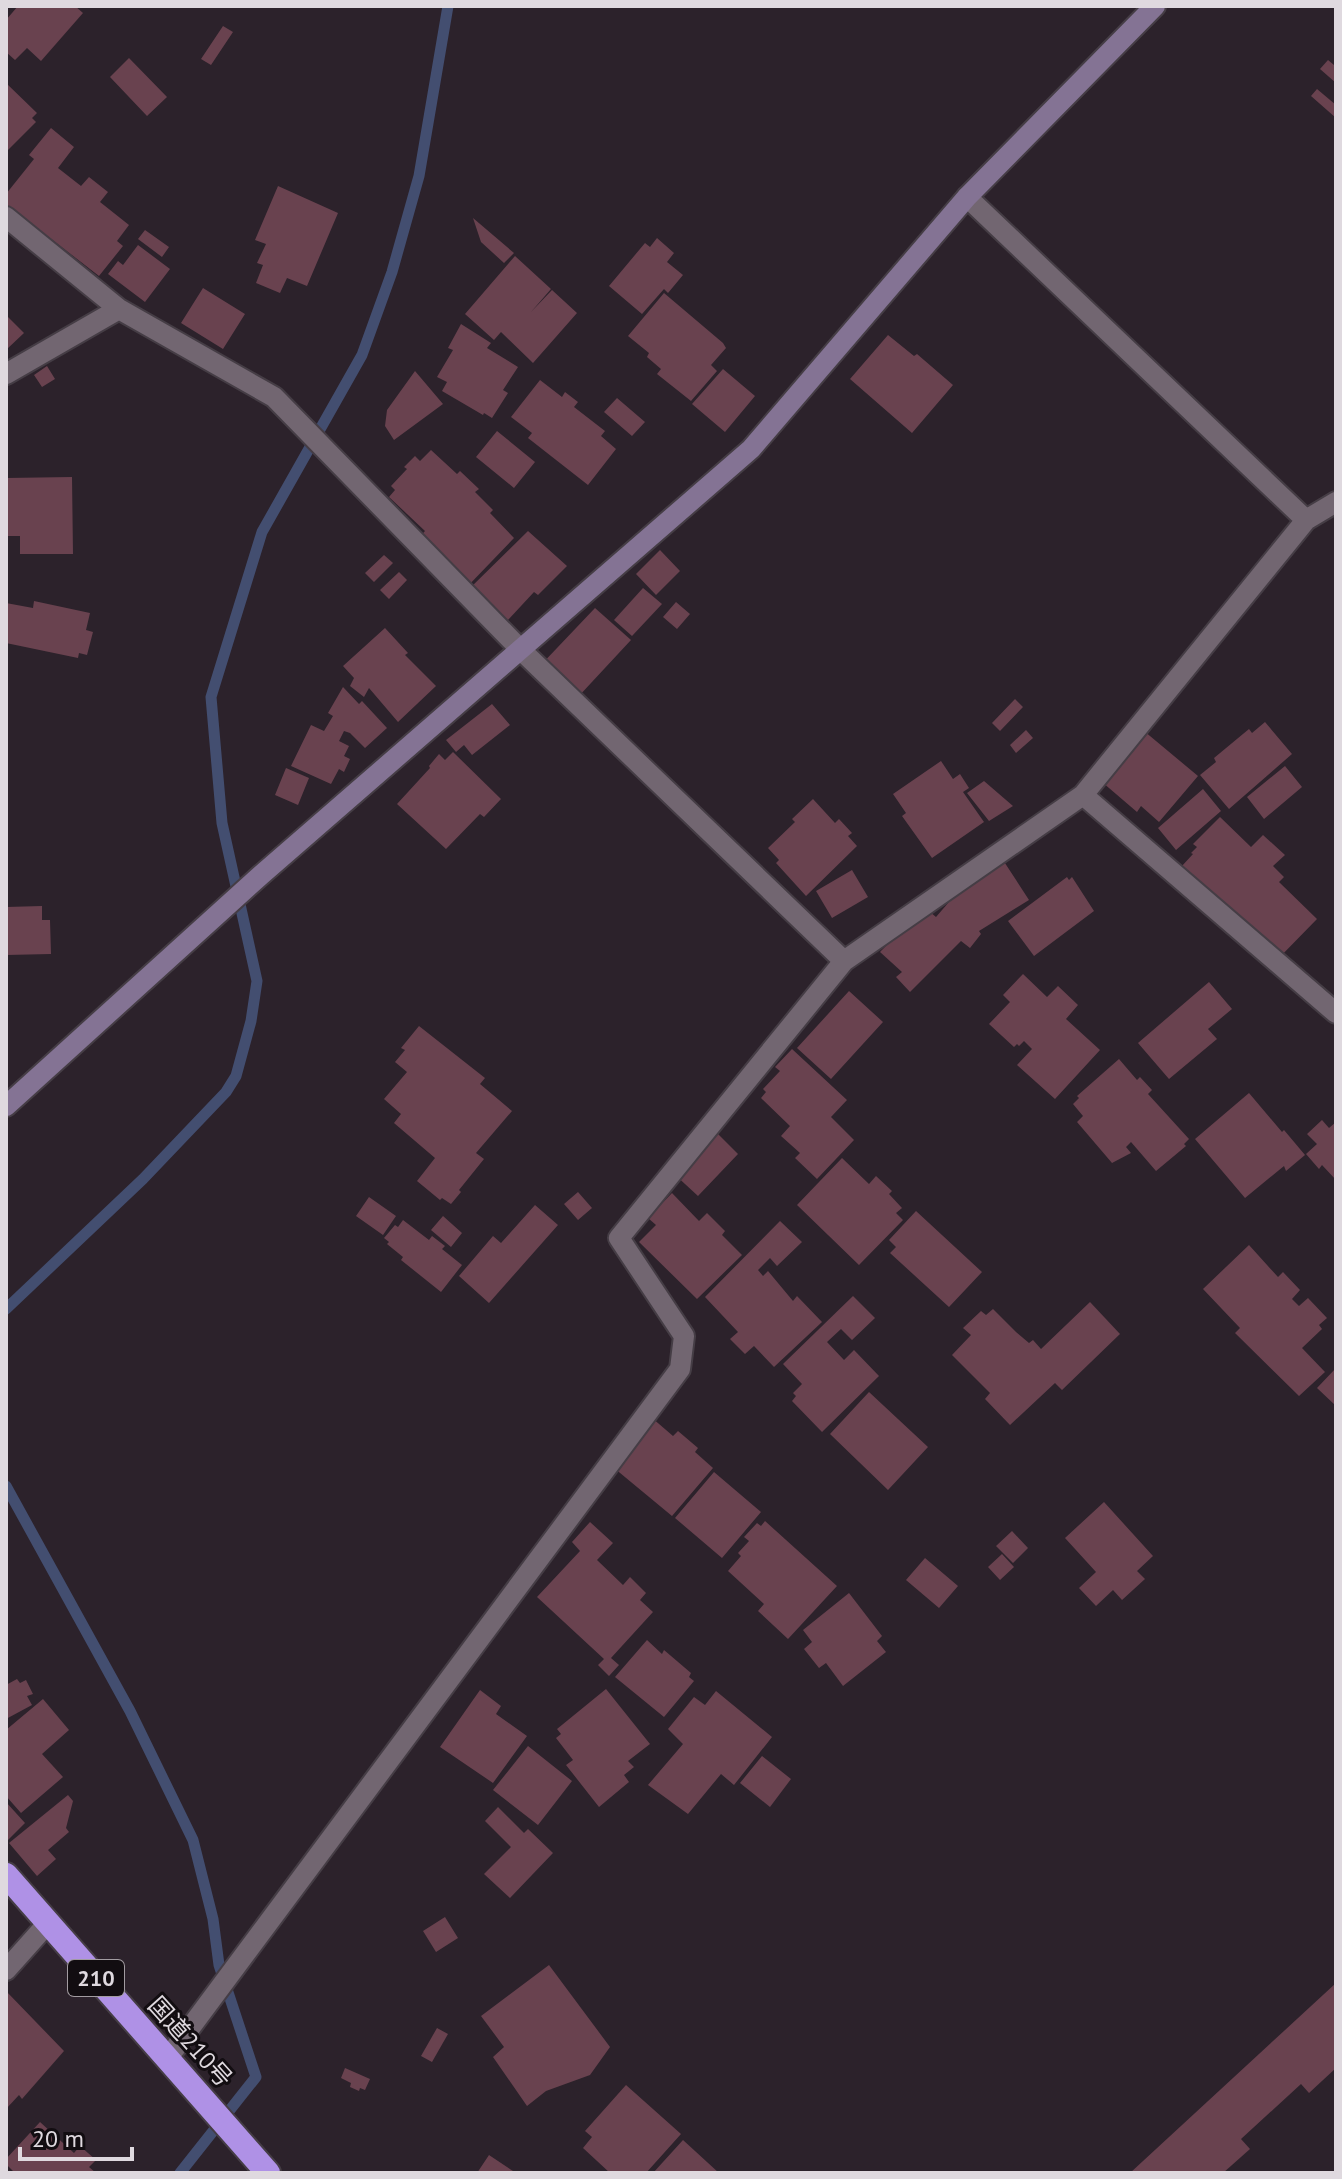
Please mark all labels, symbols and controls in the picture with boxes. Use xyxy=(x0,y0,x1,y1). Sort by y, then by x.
road number: 210 xyxy=(68,1960,124,1996)
street label: 国道210号 xyxy=(142,1990,239,2093)
scale bar xyxy=(20,2111,132,2161)
text: 20 m xyxy=(32,2123,84,2154)

